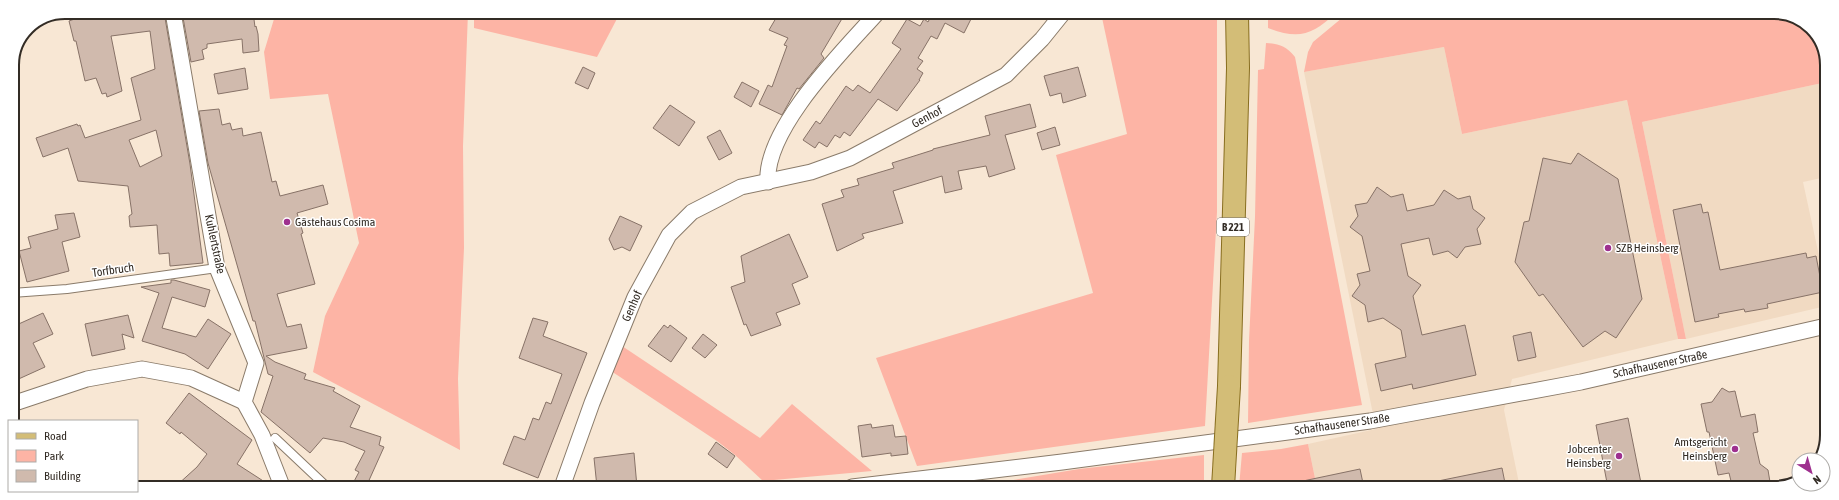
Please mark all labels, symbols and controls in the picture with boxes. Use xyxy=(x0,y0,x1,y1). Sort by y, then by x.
street label: Genhof xyxy=(909,103,945,131)
street label: Kuhlertstraße xyxy=(202,213,228,275)
place label: Gästehaus Cosima xyxy=(295,215,375,229)
marker: Gästehaus Cosima xyxy=(282,217,292,227)
road number: B 221 xyxy=(1217,218,1249,236)
place label: SZB Heinsberg xyxy=(1616,241,1679,255)
marker: SZB Heinsberg xyxy=(1603,243,1613,253)
street label: Torfbruch xyxy=(91,260,135,280)
street label: Genhof xyxy=(619,288,645,324)
street label: Schafhausener Straße xyxy=(1612,347,1708,381)
street label: Schafhausener Straße xyxy=(1293,410,1391,438)
legend xyxy=(8,420,138,492)
text: Road xyxy=(44,429,67,443)
place label: Amtsgericht Heinsberg xyxy=(1674,435,1728,463)
place label: Jobcenter Heinsberg xyxy=(1566,442,1612,470)
marker: Amtsgericht Heinsberg xyxy=(1730,444,1740,454)
text: Park xyxy=(44,449,65,463)
marker: Jobcenter Heinsberg xyxy=(1614,451,1624,461)
north arrow xyxy=(1791,452,1831,492)
text: Building xyxy=(44,469,82,483)
text: N xyxy=(1811,473,1823,487)

